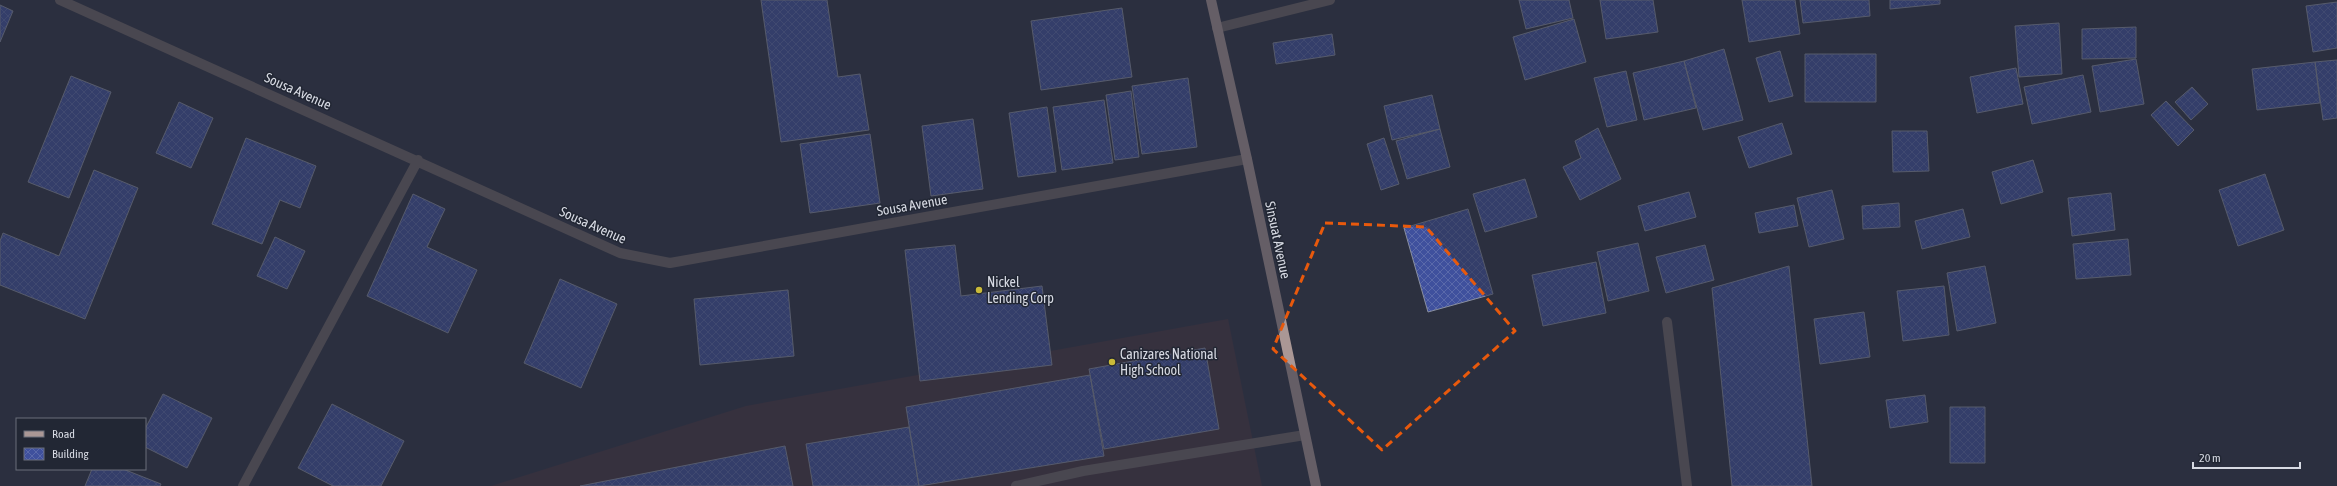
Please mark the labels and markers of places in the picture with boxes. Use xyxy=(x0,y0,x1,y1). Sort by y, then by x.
place label: Nickel Lending Corp xyxy=(987,274,1054,306)
marker: Nickel Lending Corp xyxy=(974,285,984,295)
place label: Canizares National High School xyxy=(1120,346,1218,378)
marker: Canizares National High School xyxy=(1107,357,1117,367)

